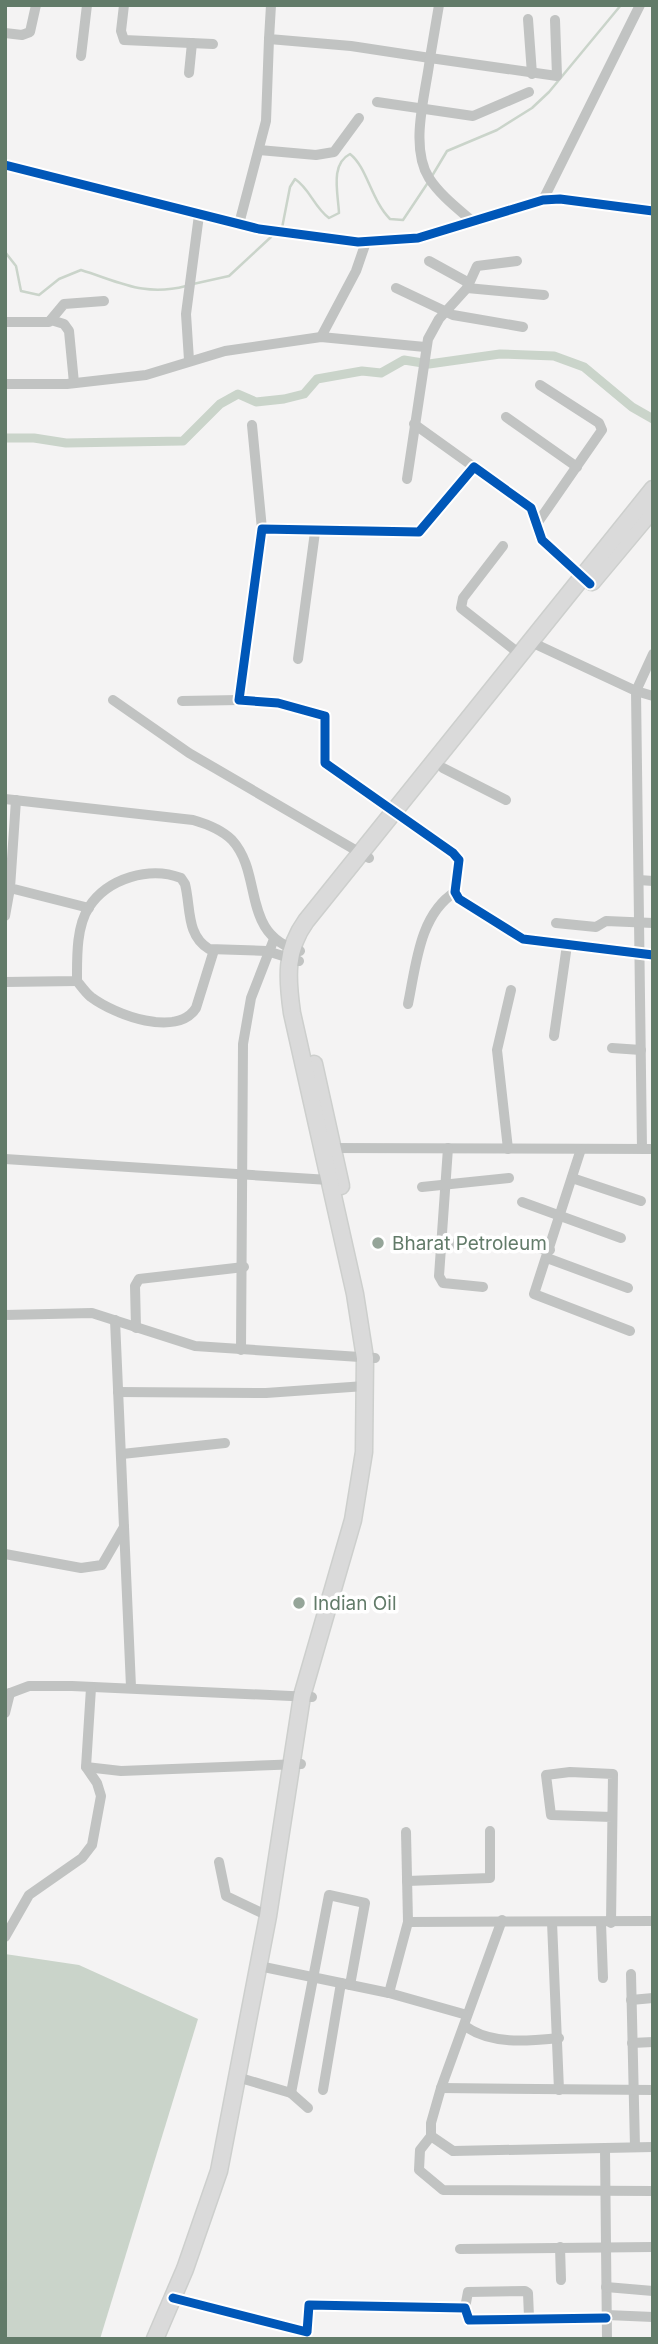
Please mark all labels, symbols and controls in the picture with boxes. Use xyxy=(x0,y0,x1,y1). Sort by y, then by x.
place label: Bharat Petroleum xyxy=(392,1232,547,1255)
marker: Bharat Petroleum xyxy=(370,1235,386,1251)
place label: Indian Oil xyxy=(313,1592,397,1615)
marker: Indian Oil xyxy=(291,1595,307,1611)

